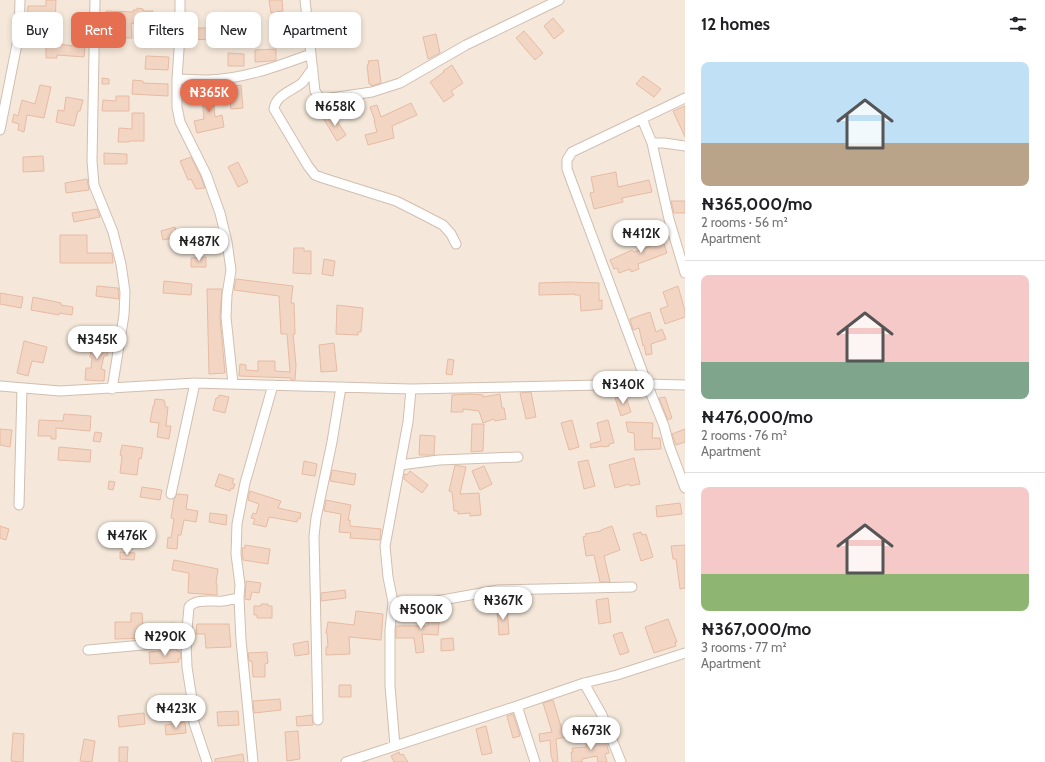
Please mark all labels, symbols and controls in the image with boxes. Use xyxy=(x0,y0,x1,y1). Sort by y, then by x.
chip: Buy xyxy=(12,12,63,48)
chip: Rent xyxy=(71,12,126,48)
chip: Filters xyxy=(134,12,198,48)
chip: New xyxy=(206,12,261,48)
chip: Apartment xyxy=(269,12,361,48)
icon: filters xyxy=(1007,13,1029,35)
text: 12 homes xyxy=(701,14,770,34)
pin: ₦365K xyxy=(181,79,237,113)
text: ₦365K xyxy=(189,84,229,100)
icon: home xyxy=(829,88,901,160)
pin: ₦658K xyxy=(307,93,363,127)
text: ₦658K xyxy=(315,98,355,114)
text: ₦365,000/mo xyxy=(701,194,812,214)
text: 2 rooms · 56 m² xyxy=(701,214,788,230)
pin: ₦412K xyxy=(613,220,669,254)
text: ₦412K xyxy=(622,225,660,241)
pin: ₦487K xyxy=(171,228,227,262)
text: Apartment xyxy=(701,230,761,246)
text: ₦487K xyxy=(178,233,220,249)
icon: home xyxy=(829,301,901,373)
pin: ₦345K xyxy=(69,326,125,360)
text: ₦345K xyxy=(77,331,117,347)
pin: ₦340K xyxy=(595,371,651,405)
text: ₦340K xyxy=(602,376,644,392)
text: ₦476,000/mo xyxy=(701,407,813,427)
text: 2 rooms · 76 m² xyxy=(701,427,787,443)
text: Apartment xyxy=(701,443,761,459)
icon: home xyxy=(829,513,901,585)
pin: ₦476K xyxy=(99,522,155,556)
text: ₦476K xyxy=(107,527,147,543)
pin: ₦367K xyxy=(475,587,531,621)
text: ₦367K xyxy=(483,592,523,608)
pin: ₦500K xyxy=(393,596,449,630)
text: ₦500K xyxy=(399,601,443,617)
text: ₦367,000/mo xyxy=(701,619,811,639)
pin: ₦290K xyxy=(137,623,193,657)
text: ₦290K xyxy=(144,628,186,644)
text: 3 rooms · 77 m² xyxy=(701,639,787,655)
text: Apartment xyxy=(701,655,761,671)
pin: ₦423K xyxy=(148,695,204,729)
text: ₦423K xyxy=(156,700,196,716)
pin: ₦673K xyxy=(563,717,619,751)
text: ₦673K xyxy=(571,722,611,738)

